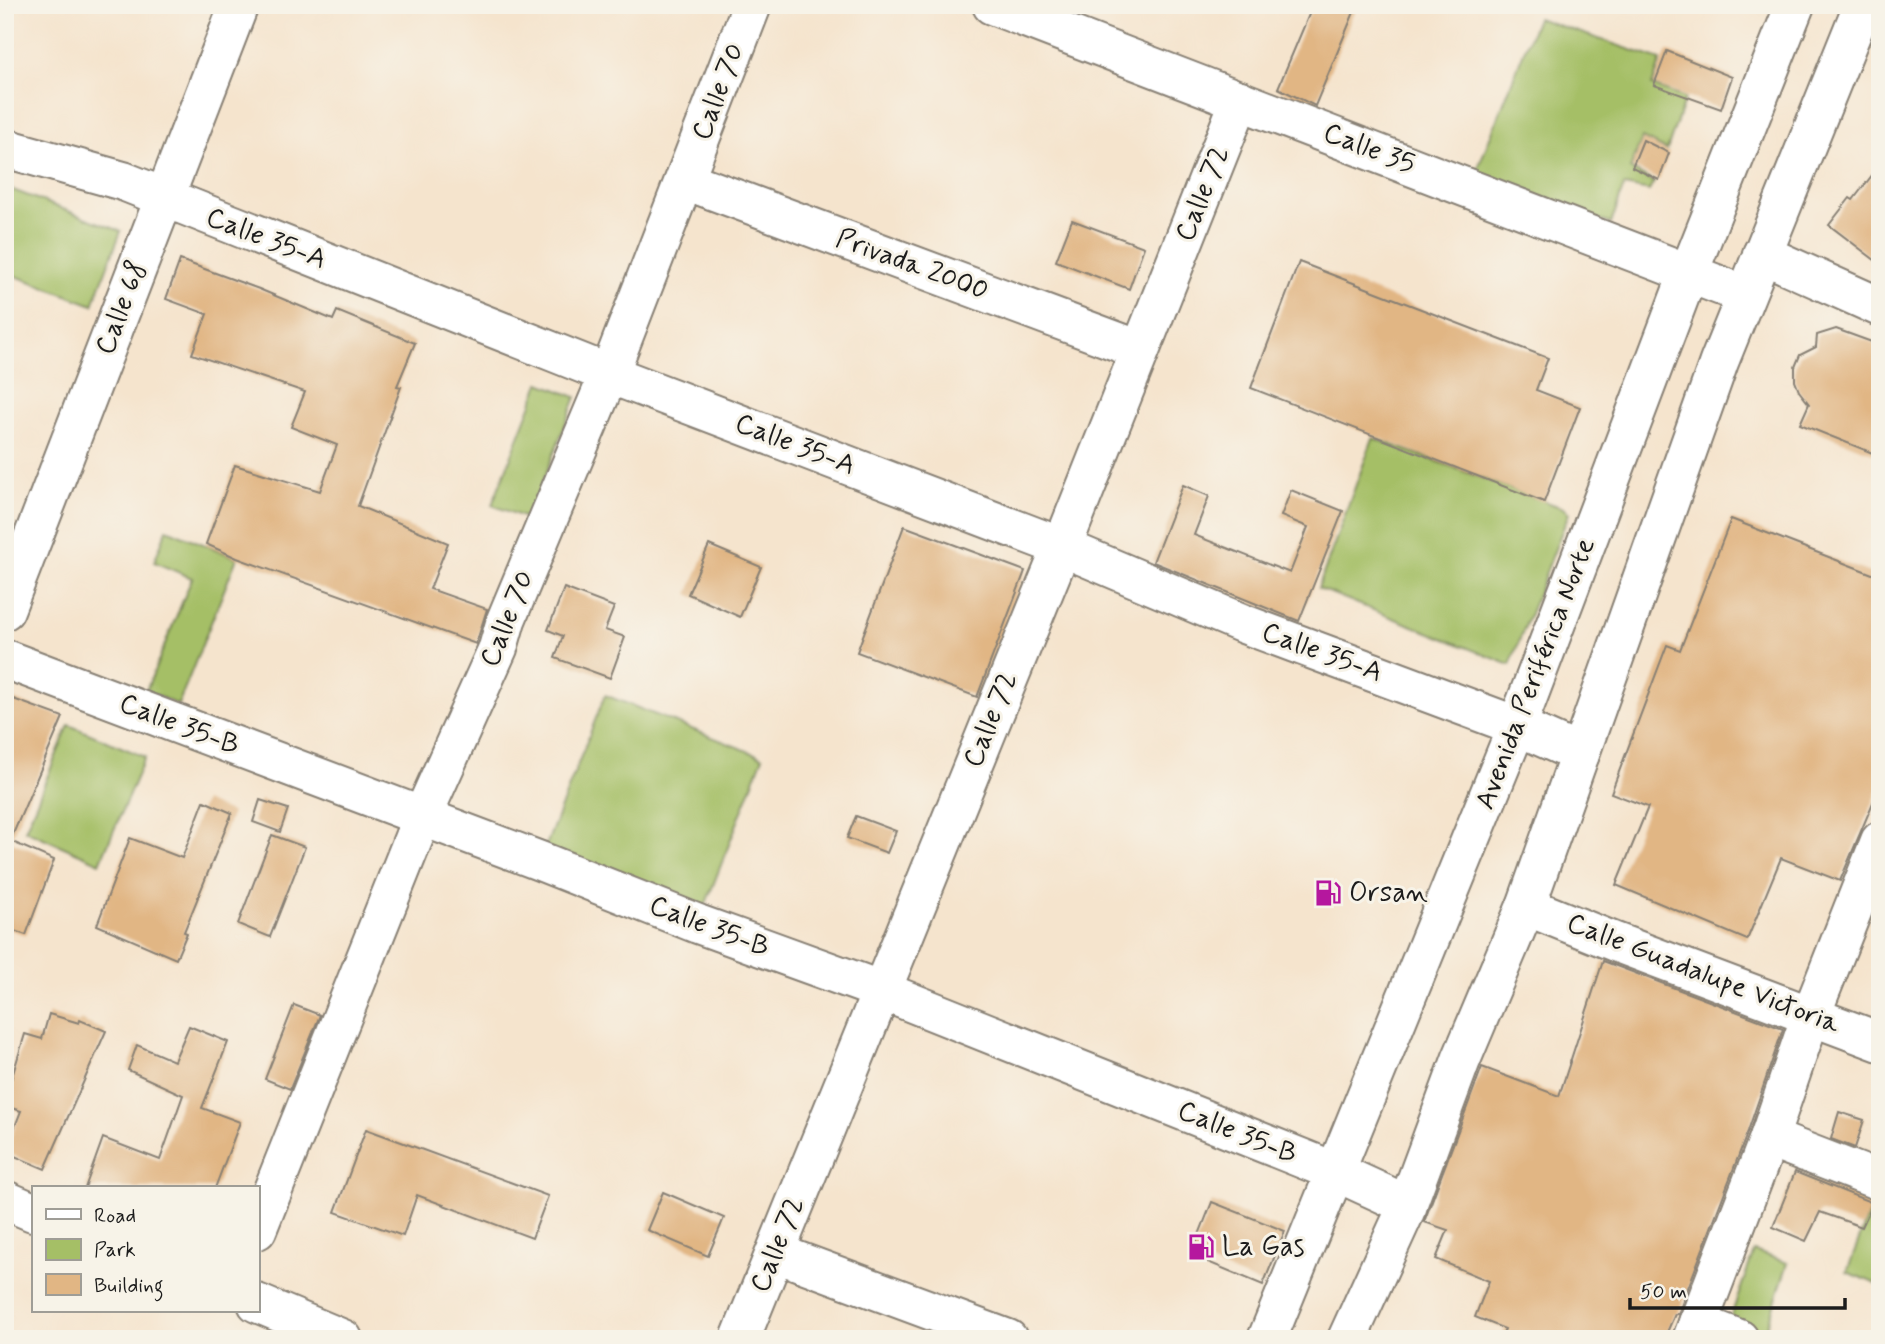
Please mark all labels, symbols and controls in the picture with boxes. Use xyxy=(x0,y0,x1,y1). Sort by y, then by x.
street label: Calle 70 xyxy=(684,38,754,146)
street label: Calle 35 xyxy=(1318,115,1420,183)
street label: Calle 72 xyxy=(1167,141,1239,247)
street label: Calle 35-A xyxy=(200,199,332,279)
street label: Privada 2000 xyxy=(831,220,993,310)
street label: Calle 68 xyxy=(87,256,157,360)
street label: Calle 35-A xyxy=(729,405,861,485)
street label: Avenida Periférica Norte xyxy=(1467,533,1605,815)
street label: Calle 70 xyxy=(472,565,544,673)
street label: Calle 35-A xyxy=(1256,614,1388,692)
street label: Calle 72 xyxy=(955,667,1027,773)
street label: Calle 35-B xyxy=(114,685,244,765)
place label: Orsan xyxy=(1349,875,1428,912)
fuel station icon: Orsan xyxy=(1313,878,1343,908)
street label: Calle 35-B xyxy=(644,887,774,967)
street label: Calle Guadalupe Victoria xyxy=(1561,905,1845,1043)
street label: Calle 35-B xyxy=(1172,1092,1302,1174)
legend xyxy=(32,1186,259,1312)
street label: Calle 72 xyxy=(742,1192,814,1298)
text: Road xyxy=(94,1202,136,1230)
place label: La Gas xyxy=(1222,1229,1305,1266)
fuel station icon: La Gas xyxy=(1186,1232,1216,1262)
text: Park xyxy=(94,1236,136,1264)
scale bar xyxy=(1630,1267,1845,1311)
text: Building xyxy=(94,1272,164,1302)
text: 50 m xyxy=(1640,1278,1687,1306)

